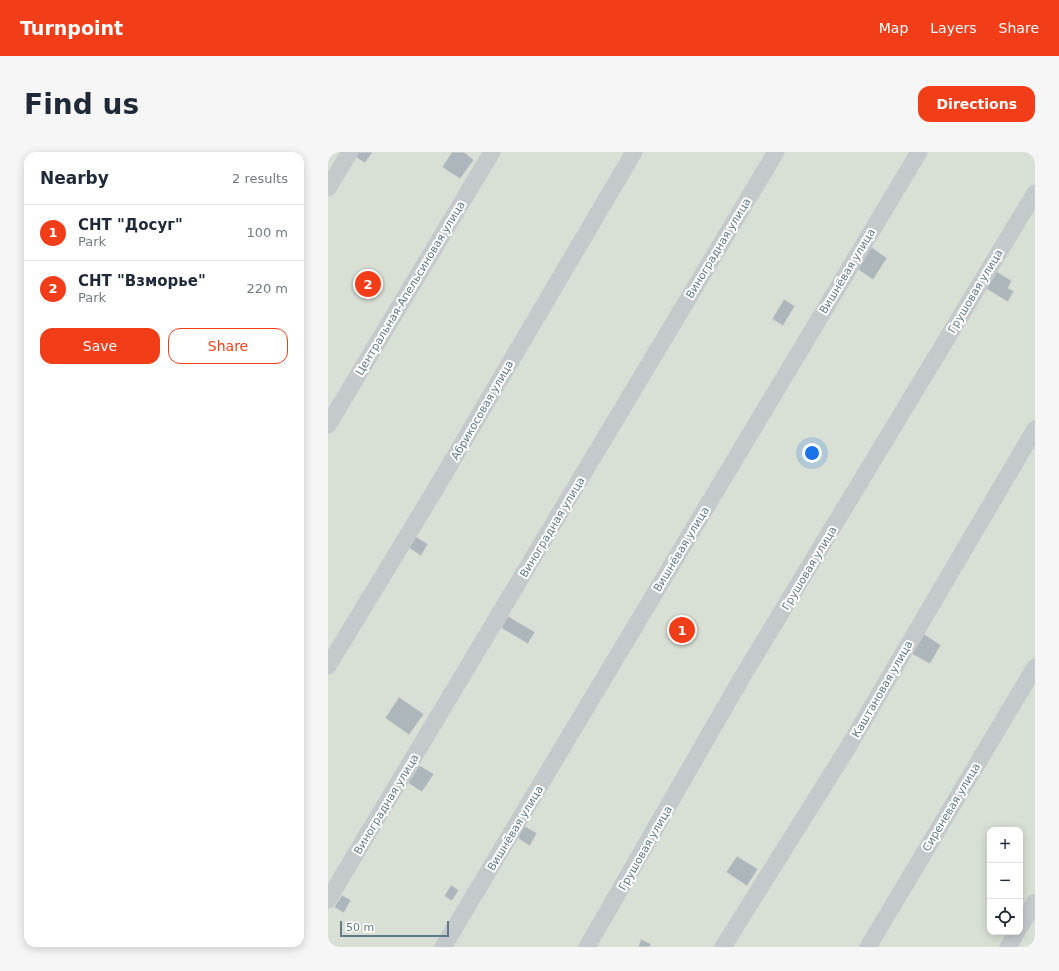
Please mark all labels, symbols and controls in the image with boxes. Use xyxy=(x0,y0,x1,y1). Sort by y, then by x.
text: Turnpoint xyxy=(20,17,123,39)
text: Map xyxy=(879,20,908,36)
text: Layers xyxy=(930,20,977,36)
text: Share xyxy=(999,20,1039,36)
button: Directions xyxy=(918,86,1035,122)
text: Find us xyxy=(24,88,139,121)
text: Nearby xyxy=(40,168,109,188)
text: 2 results xyxy=(232,171,288,186)
street label: Виноградная улица xyxy=(683,196,754,301)
street label: Центральная-Апельсиновая улица xyxy=(353,199,468,378)
text: СНТ "Досуг" xyxy=(78,216,183,234)
text: 1 xyxy=(48,225,58,240)
text: 100 m xyxy=(246,225,288,240)
street label: Вишнёвая улица xyxy=(817,226,878,316)
text: Park xyxy=(78,234,106,249)
street label: Грушовая улица xyxy=(945,247,1006,335)
pin: 2 xyxy=(355,269,381,299)
text: СНТ "Взморье" xyxy=(78,272,206,290)
text: 2 xyxy=(48,281,58,296)
text: 220 m xyxy=(246,281,288,296)
text: Park xyxy=(78,290,106,305)
button: Save xyxy=(40,328,160,364)
button: Share xyxy=(168,328,288,364)
street label: Абрикосовая улица xyxy=(449,358,516,462)
your location xyxy=(802,443,822,463)
street label: Виноградная улица xyxy=(517,475,588,580)
street label: Вишнёвая улица xyxy=(651,504,712,594)
street label: Грушовая улица xyxy=(779,524,840,612)
pin: 1 xyxy=(669,615,695,645)
street label: Каштановая улица xyxy=(849,638,916,740)
street label: Виноградная улица xyxy=(351,752,422,857)
street label: Сиреневая улица xyxy=(920,761,983,854)
street label: Вишнёвая улица xyxy=(485,783,546,873)
street label: Грушовая улица xyxy=(616,804,675,893)
map controls xyxy=(987,827,1023,935)
button: + xyxy=(987,827,1023,863)
button: − xyxy=(987,863,1023,899)
button: locate xyxy=(987,899,1023,935)
scale bar xyxy=(340,919,449,938)
text: 50 m xyxy=(346,921,374,934)

